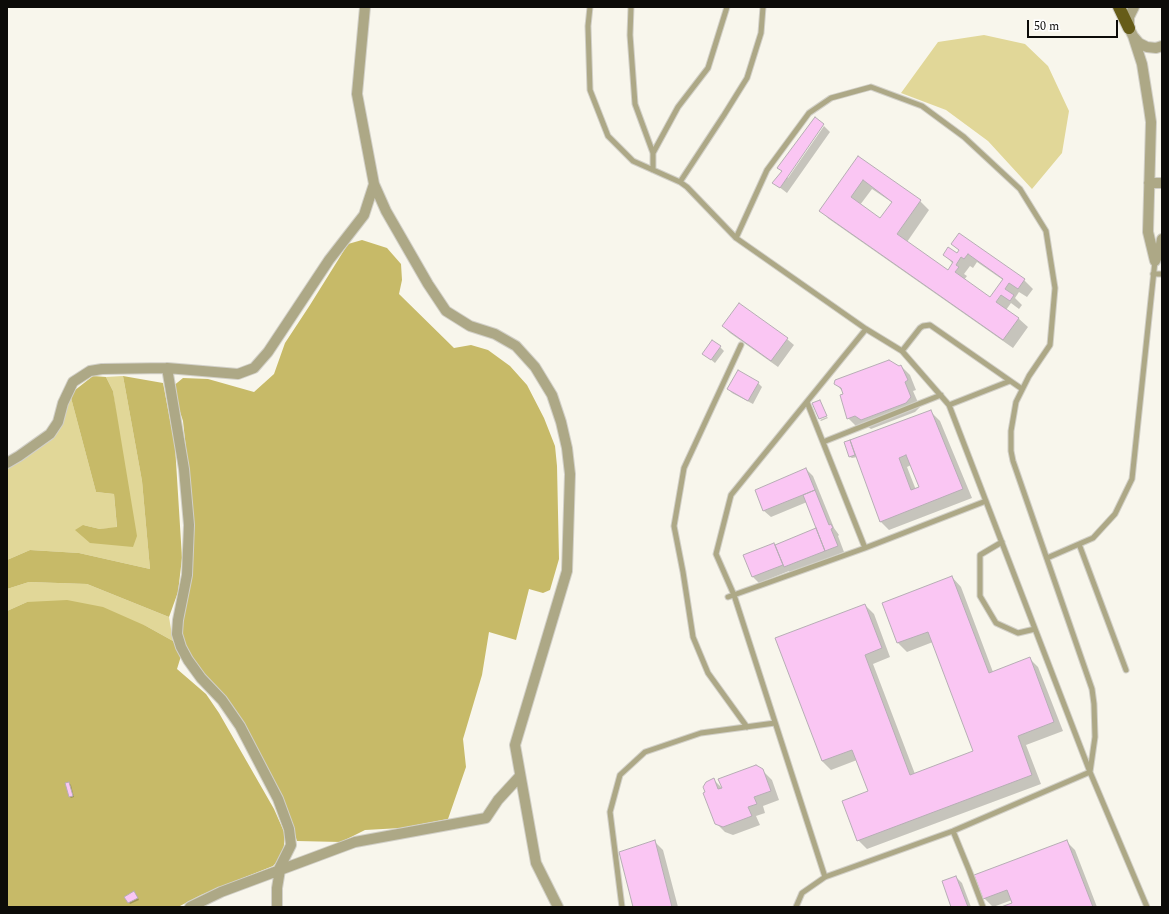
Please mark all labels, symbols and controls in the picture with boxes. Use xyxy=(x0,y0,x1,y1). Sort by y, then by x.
scale bar xyxy=(1029,12,1120,38)
text: 50 m xyxy=(1034,17,1059,36)

